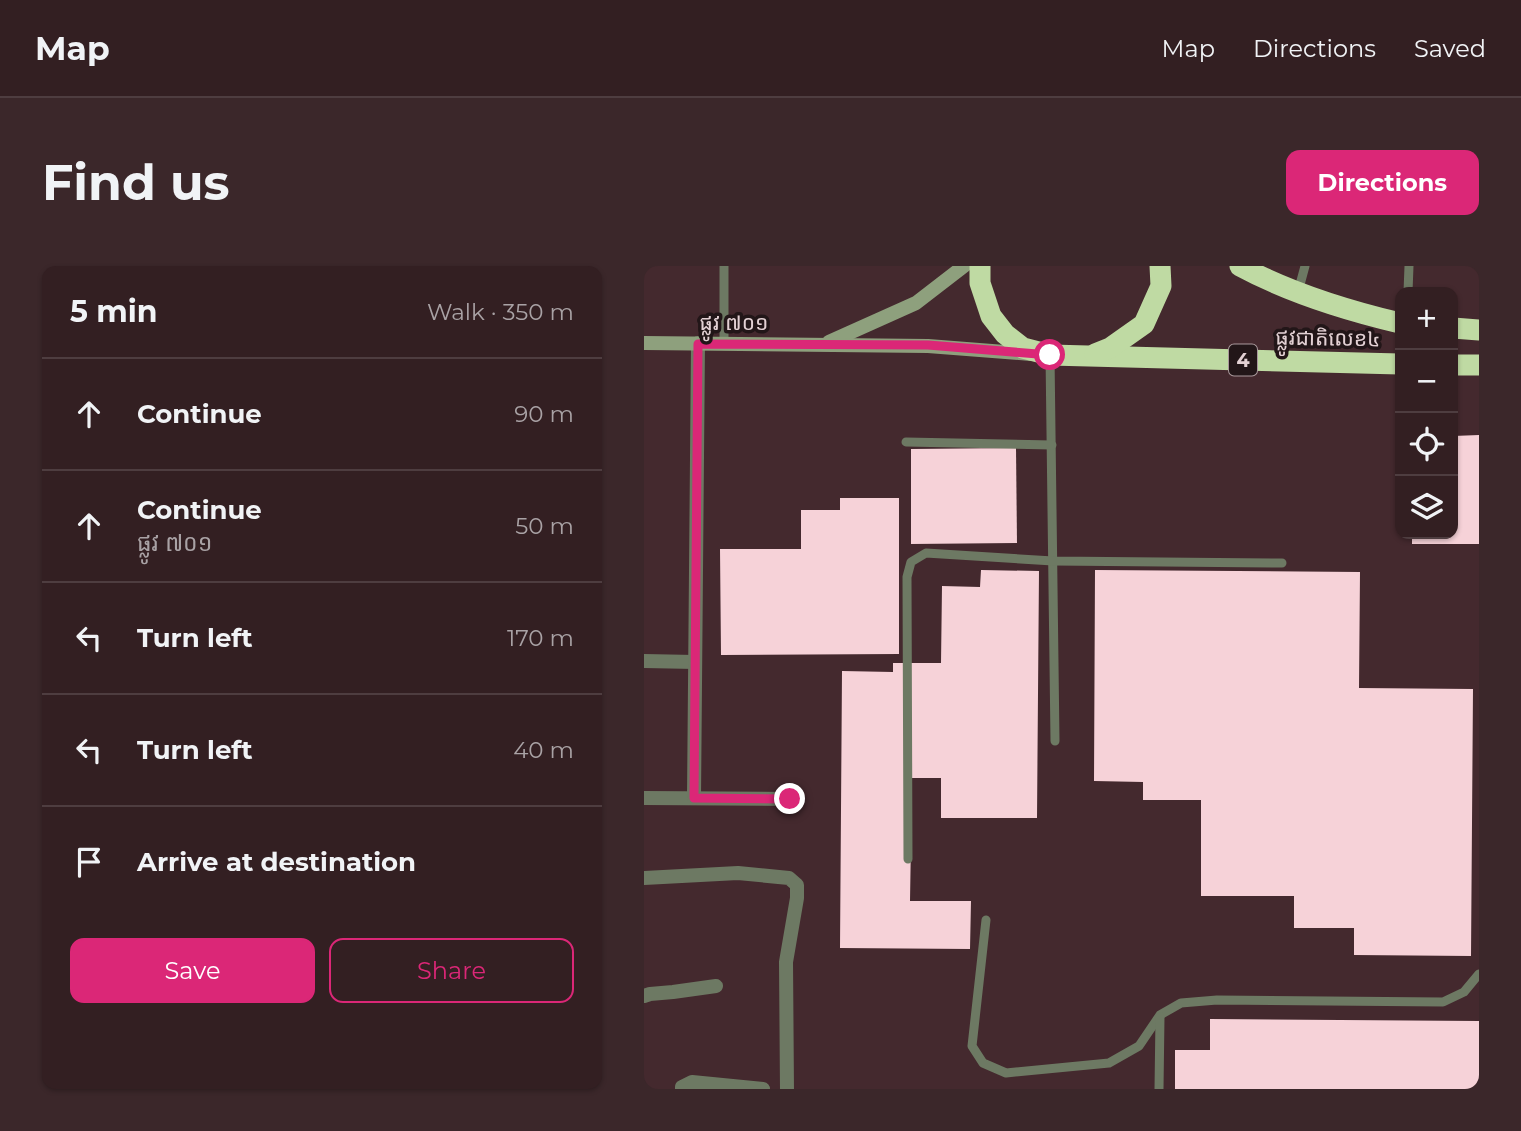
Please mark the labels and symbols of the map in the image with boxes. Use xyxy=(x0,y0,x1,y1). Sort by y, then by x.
street label: ផ្លូវ ៧០១ xyxy=(700,310,768,342)
street label: ផ្លូវជាតិលេខ៤ xyxy=(1275,325,1381,359)
route start xyxy=(1034,339,1065,370)
road number: 4 xyxy=(1229,344,1257,376)
route end xyxy=(774,783,805,814)

